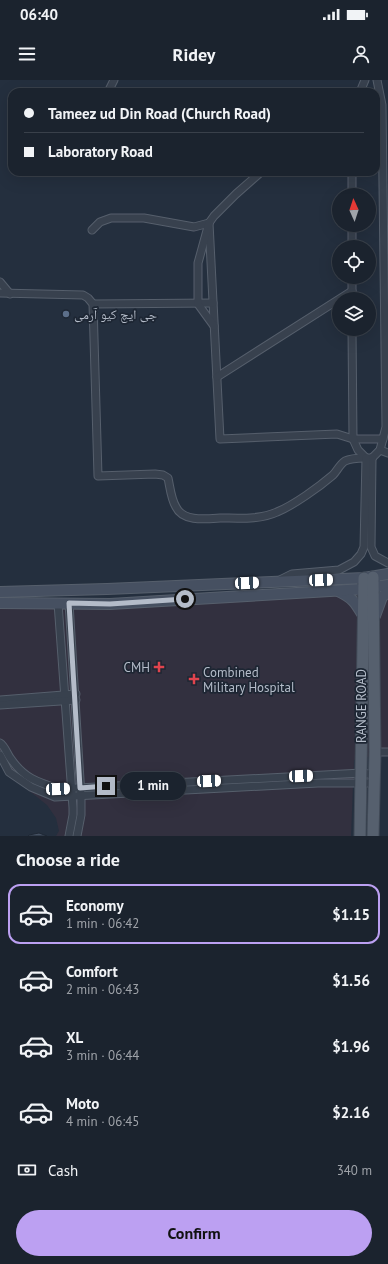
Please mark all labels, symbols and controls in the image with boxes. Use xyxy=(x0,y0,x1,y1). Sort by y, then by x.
text: 06:40 xyxy=(20,5,58,24)
icon: menu xyxy=(16,43,38,65)
text: Ridey xyxy=(173,43,215,66)
icon: person xyxy=(350,43,372,65)
text: Tameez ud Din Road (Church Road) xyxy=(48,104,271,123)
text: Laboratory Road xyxy=(48,142,153,161)
north arrow xyxy=(332,188,376,232)
map controls xyxy=(332,188,376,336)
button: locate xyxy=(332,240,376,284)
button: layers xyxy=(332,292,376,336)
place label: جی ایچ کیو آرمی xyxy=(74,306,157,324)
marker: جی ایچ کیو آرمی xyxy=(61,309,71,319)
car xyxy=(309,574,333,586)
car xyxy=(235,576,259,590)
route start xyxy=(176,590,194,608)
place label: CMH xyxy=(124,659,150,676)
marker: CMH xyxy=(153,661,165,673)
place label: Combined Military Hospital xyxy=(203,664,295,696)
street label: RANGE ROAD xyxy=(353,669,370,743)
marker: Combined Military Hospital xyxy=(188,673,200,685)
car xyxy=(289,770,313,782)
callout: 1 min xyxy=(120,772,186,800)
car xyxy=(197,774,221,788)
route end xyxy=(97,777,115,795)
text: 1 min xyxy=(137,777,169,794)
car xyxy=(46,782,70,796)
text: Choose a ride xyxy=(16,848,120,871)
icon: car xyxy=(18,896,54,932)
text: Economy xyxy=(66,896,124,915)
text: $1.15 xyxy=(332,905,370,924)
text: 1 min · 06:42 xyxy=(66,915,139,932)
icon: car xyxy=(18,962,54,998)
text: Comfort xyxy=(66,962,118,981)
text: $1.56 xyxy=(332,971,370,990)
text: 2 min · 06:43 xyxy=(66,981,139,998)
icon: car xyxy=(18,1028,54,1064)
text: XL xyxy=(66,1028,83,1047)
text: $1.96 xyxy=(332,1037,370,1056)
text: 3 min · 06:44 xyxy=(66,1047,139,1064)
icon: car xyxy=(18,1094,54,1130)
text: Moto xyxy=(66,1094,99,1113)
text: $2.16 xyxy=(332,1103,370,1122)
text: 4 min · 06:45 xyxy=(66,1113,139,1130)
icon: cash xyxy=(16,1159,38,1181)
text: Cash xyxy=(48,1161,78,1180)
text: 340 m xyxy=(337,1162,372,1179)
button: Confirm xyxy=(16,1210,372,1256)

